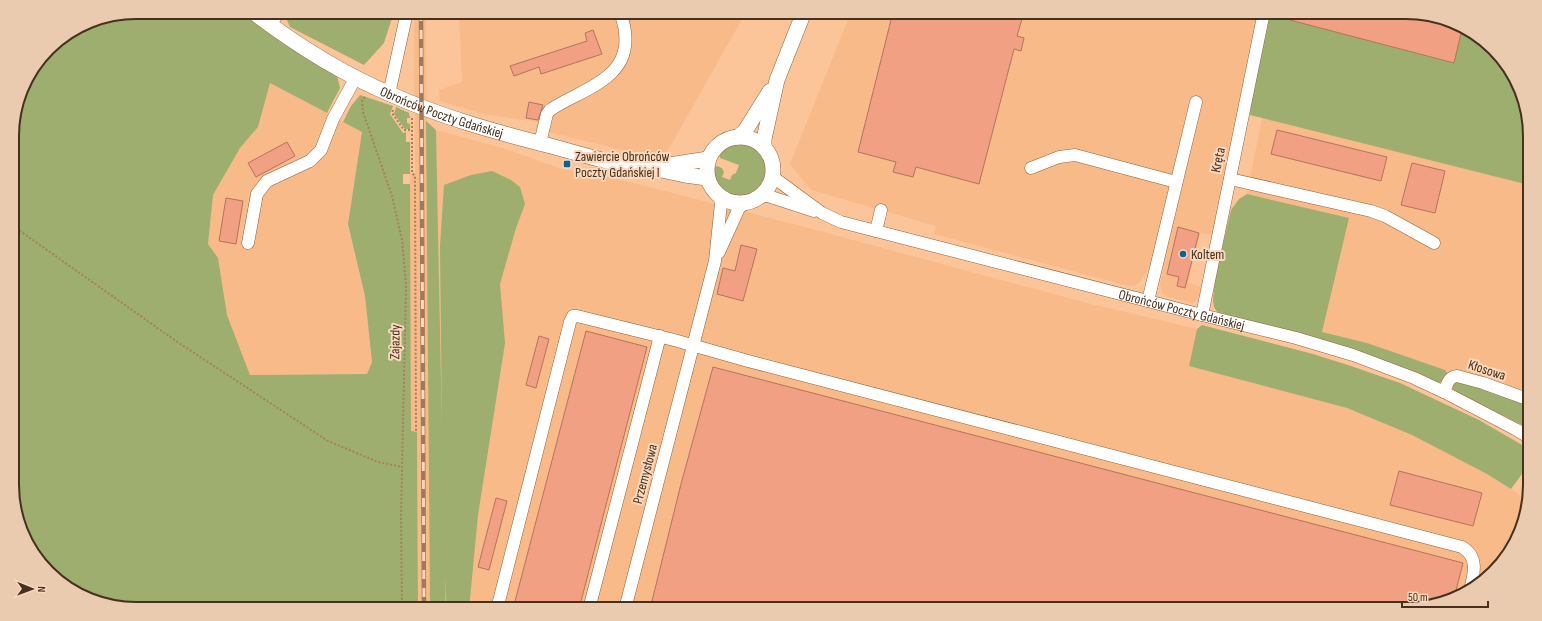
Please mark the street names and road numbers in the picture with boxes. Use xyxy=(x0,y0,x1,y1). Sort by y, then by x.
street label: Obrońców Poczty Gdańskiej xyxy=(378,82,505,141)
street label: Kręta xyxy=(1207,146,1229,174)
street label: Obrońców Poczty Gdańskiej xyxy=(1117,285,1247,334)
street label: Zajazdy xyxy=(386,324,404,360)
street label: Kłosowa xyxy=(1466,356,1508,384)
street label: Przemysłowa xyxy=(629,442,661,506)

